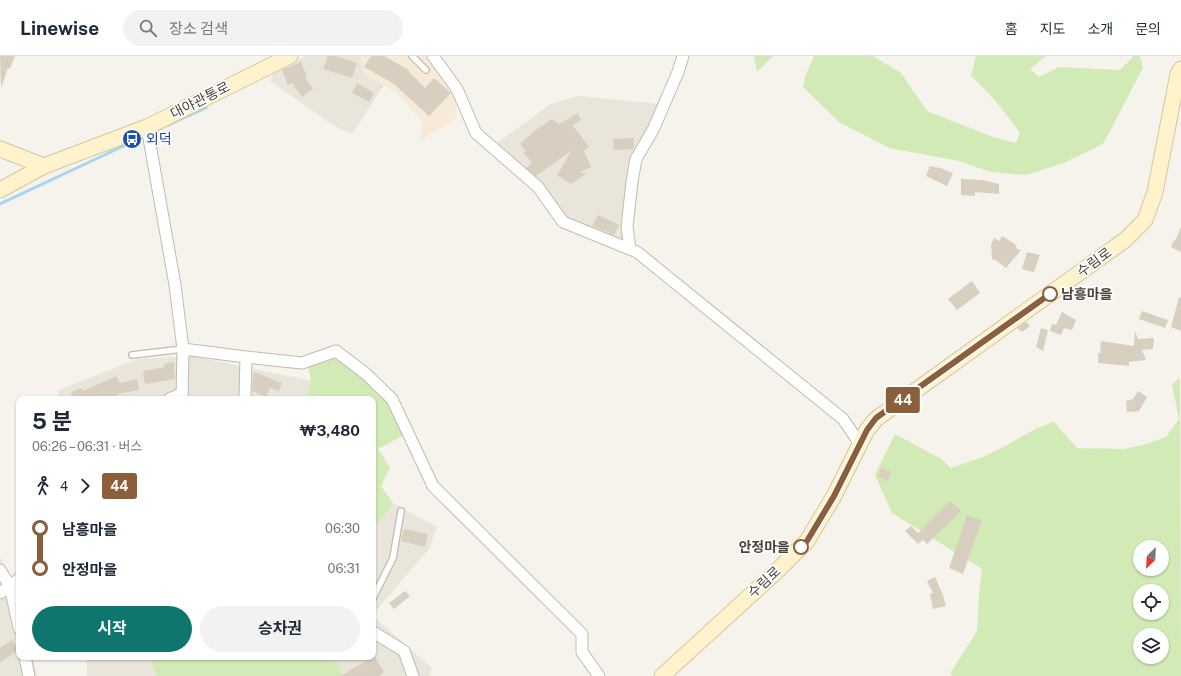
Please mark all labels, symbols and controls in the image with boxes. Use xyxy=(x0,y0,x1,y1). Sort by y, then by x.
search box xyxy=(123,10,403,46)
text: Linewise xyxy=(20,17,99,39)
icon: search xyxy=(137,17,159,39)
text: 장소 검색 xyxy=(169,20,228,37)
text: 홈 xyxy=(1005,21,1018,37)
text: 지도 xyxy=(1040,21,1065,37)
text: 소개 xyxy=(1087,21,1113,37)
text: 문의 xyxy=(1135,21,1161,37)
street label: 대야관통로 xyxy=(168,78,232,122)
bus stop icon: 외덕 xyxy=(121,128,143,150)
place label: 외덕 xyxy=(146,131,172,147)
street label: 수림로 xyxy=(1074,244,1114,280)
marker: 남흥마을 xyxy=(1042,286,1058,302)
place label: 남흥마을 xyxy=(1061,286,1113,302)
line badge: 44 xyxy=(885,387,921,413)
text: 44 xyxy=(894,392,912,408)
text: 5 분 xyxy=(32,408,72,434)
text: ₩3,480 xyxy=(300,422,360,439)
text: 06:26 – 06:31 · 버스 xyxy=(32,439,142,454)
icon: walk xyxy=(32,475,54,497)
icon: forward xyxy=(74,475,96,497)
text: 44 xyxy=(110,478,129,494)
text: 4 xyxy=(60,479,68,494)
text: 남흥마을 xyxy=(62,521,117,538)
text: 06:30 xyxy=(325,521,360,536)
place label: 안정마을 xyxy=(738,539,790,555)
marker: 안정마을 xyxy=(793,539,809,555)
north arrow xyxy=(1133,540,1169,576)
map controls xyxy=(1133,540,1169,664)
text: 안정마을 xyxy=(62,561,117,578)
text: 06:31 xyxy=(328,561,360,576)
street label: 수림로 xyxy=(744,563,784,601)
button: locate xyxy=(1133,584,1169,620)
button: 시작 xyxy=(32,606,192,652)
button: 승차권 xyxy=(200,606,360,652)
button: layers xyxy=(1133,628,1169,664)

